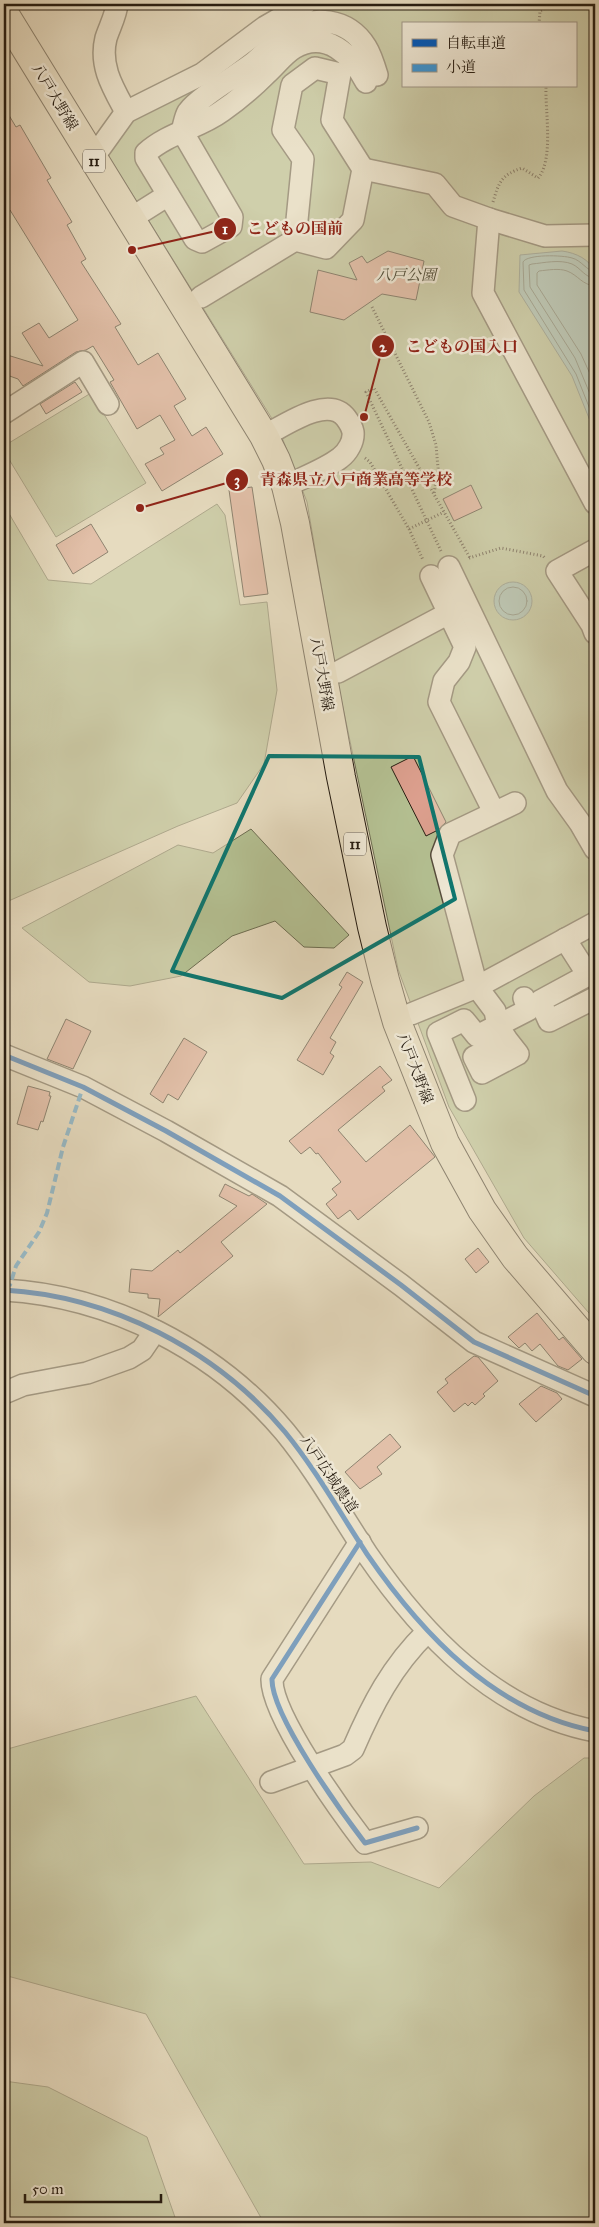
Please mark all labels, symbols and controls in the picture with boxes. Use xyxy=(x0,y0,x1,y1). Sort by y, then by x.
legend xyxy=(402,22,576,88)
text: 自転車道 xyxy=(446,34,506,52)
text: 小道 xyxy=(446,58,476,76)
street label: 八戸大野線 xyxy=(28,60,82,134)
road number: 11 xyxy=(83,150,105,172)
callout: こどもの国前 xyxy=(212,213,353,244)
text: こどもの国前 xyxy=(247,219,343,238)
text: 1 xyxy=(222,220,228,238)
park label: 八戸公園 xyxy=(376,266,439,284)
callout: こどもの国入口 xyxy=(371,331,528,362)
text: こどもの国入口 xyxy=(406,337,518,356)
text: 2 xyxy=(379,338,387,356)
callout: 青森県立八戸商業高等学校 xyxy=(225,464,462,495)
text: 青森県立八戸商業高等学校 xyxy=(260,470,453,489)
text: 3 xyxy=(234,471,240,490)
street label: 八戸大野線 xyxy=(307,635,337,713)
road number: 11 xyxy=(344,832,366,856)
street label: 八戸大野線 xyxy=(393,1030,437,1106)
street label: 八戸広域農道 xyxy=(296,1432,362,1516)
scale bar xyxy=(25,2172,161,2204)
text: 50 m xyxy=(32,2180,64,2198)

